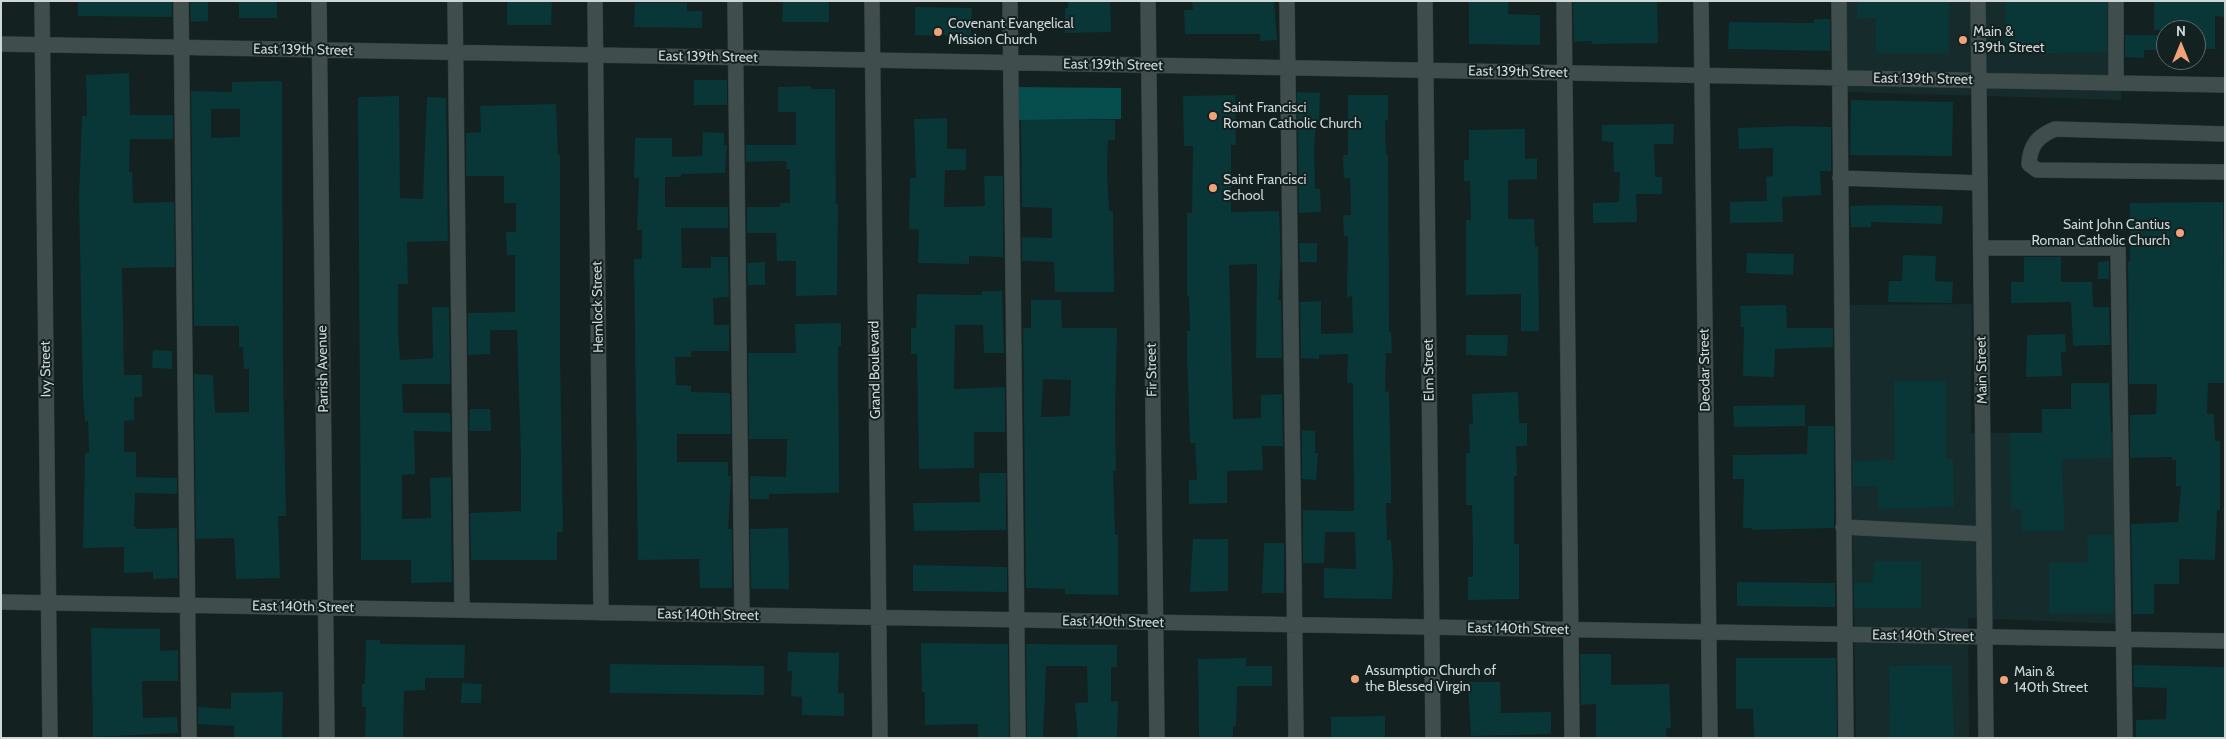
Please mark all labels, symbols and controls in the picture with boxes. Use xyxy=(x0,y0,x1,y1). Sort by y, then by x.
place label: Covenant Evangelical Mission Church xyxy=(948,16,1074,48)
north arrow xyxy=(2156,20,2206,70)
text: N xyxy=(2176,22,2186,40)
place label: Main & 139th Street xyxy=(1973,24,2045,56)
marker: Covenant Evangelical Mission Church xyxy=(932,26,944,38)
marker: Main & 139th Street xyxy=(1957,34,1969,46)
street label: East 139th Street xyxy=(253,41,353,59)
street label: East 139th Street xyxy=(658,48,758,66)
street label: East 139th Street xyxy=(1063,56,1163,74)
street label: East 139th Street xyxy=(1468,63,1568,81)
street label: East 139th Street xyxy=(1873,70,1973,88)
place label: Saint Francisci Roman Catholic Church xyxy=(1223,100,1362,132)
marker: Saint Francisci Roman Catholic Church xyxy=(1207,110,1219,122)
place label: Saint Francisci School xyxy=(1223,172,1306,204)
marker: Saint Francisci School xyxy=(1207,182,1219,194)
place label: Saint John Cantius Roman Catholic Church xyxy=(2031,217,2170,250)
marker: Saint John Cantius Roman Catholic Church xyxy=(2174,227,2186,239)
street label: Hemlock Street xyxy=(589,261,607,353)
street label: Grand Boulevard xyxy=(866,321,884,419)
street label: Parrish Avenue xyxy=(314,325,332,413)
street label: Deodar Street xyxy=(1696,328,1714,412)
street label: Main Street xyxy=(1973,336,1991,404)
street label: Elm Street xyxy=(1420,339,1438,401)
street label: Ivy Street xyxy=(37,341,55,397)
street label: Fir Street xyxy=(1143,343,1161,397)
street label: East 140th Street xyxy=(252,598,354,616)
street label: East 140th Street xyxy=(657,606,759,624)
street label: East 140th Street xyxy=(1062,613,1164,631)
street label: East 140th Street xyxy=(1467,620,1569,638)
street label: East 140th Street xyxy=(1872,627,1974,645)
place label: Assumption Church of the Blessed Virgin xyxy=(1365,663,1496,696)
place label: Main & 140th Street xyxy=(2014,664,2088,696)
marker: Assumption Church of the Blessed Virgin xyxy=(1349,673,1361,685)
marker: Main & 140th Street xyxy=(1998,674,2010,686)

